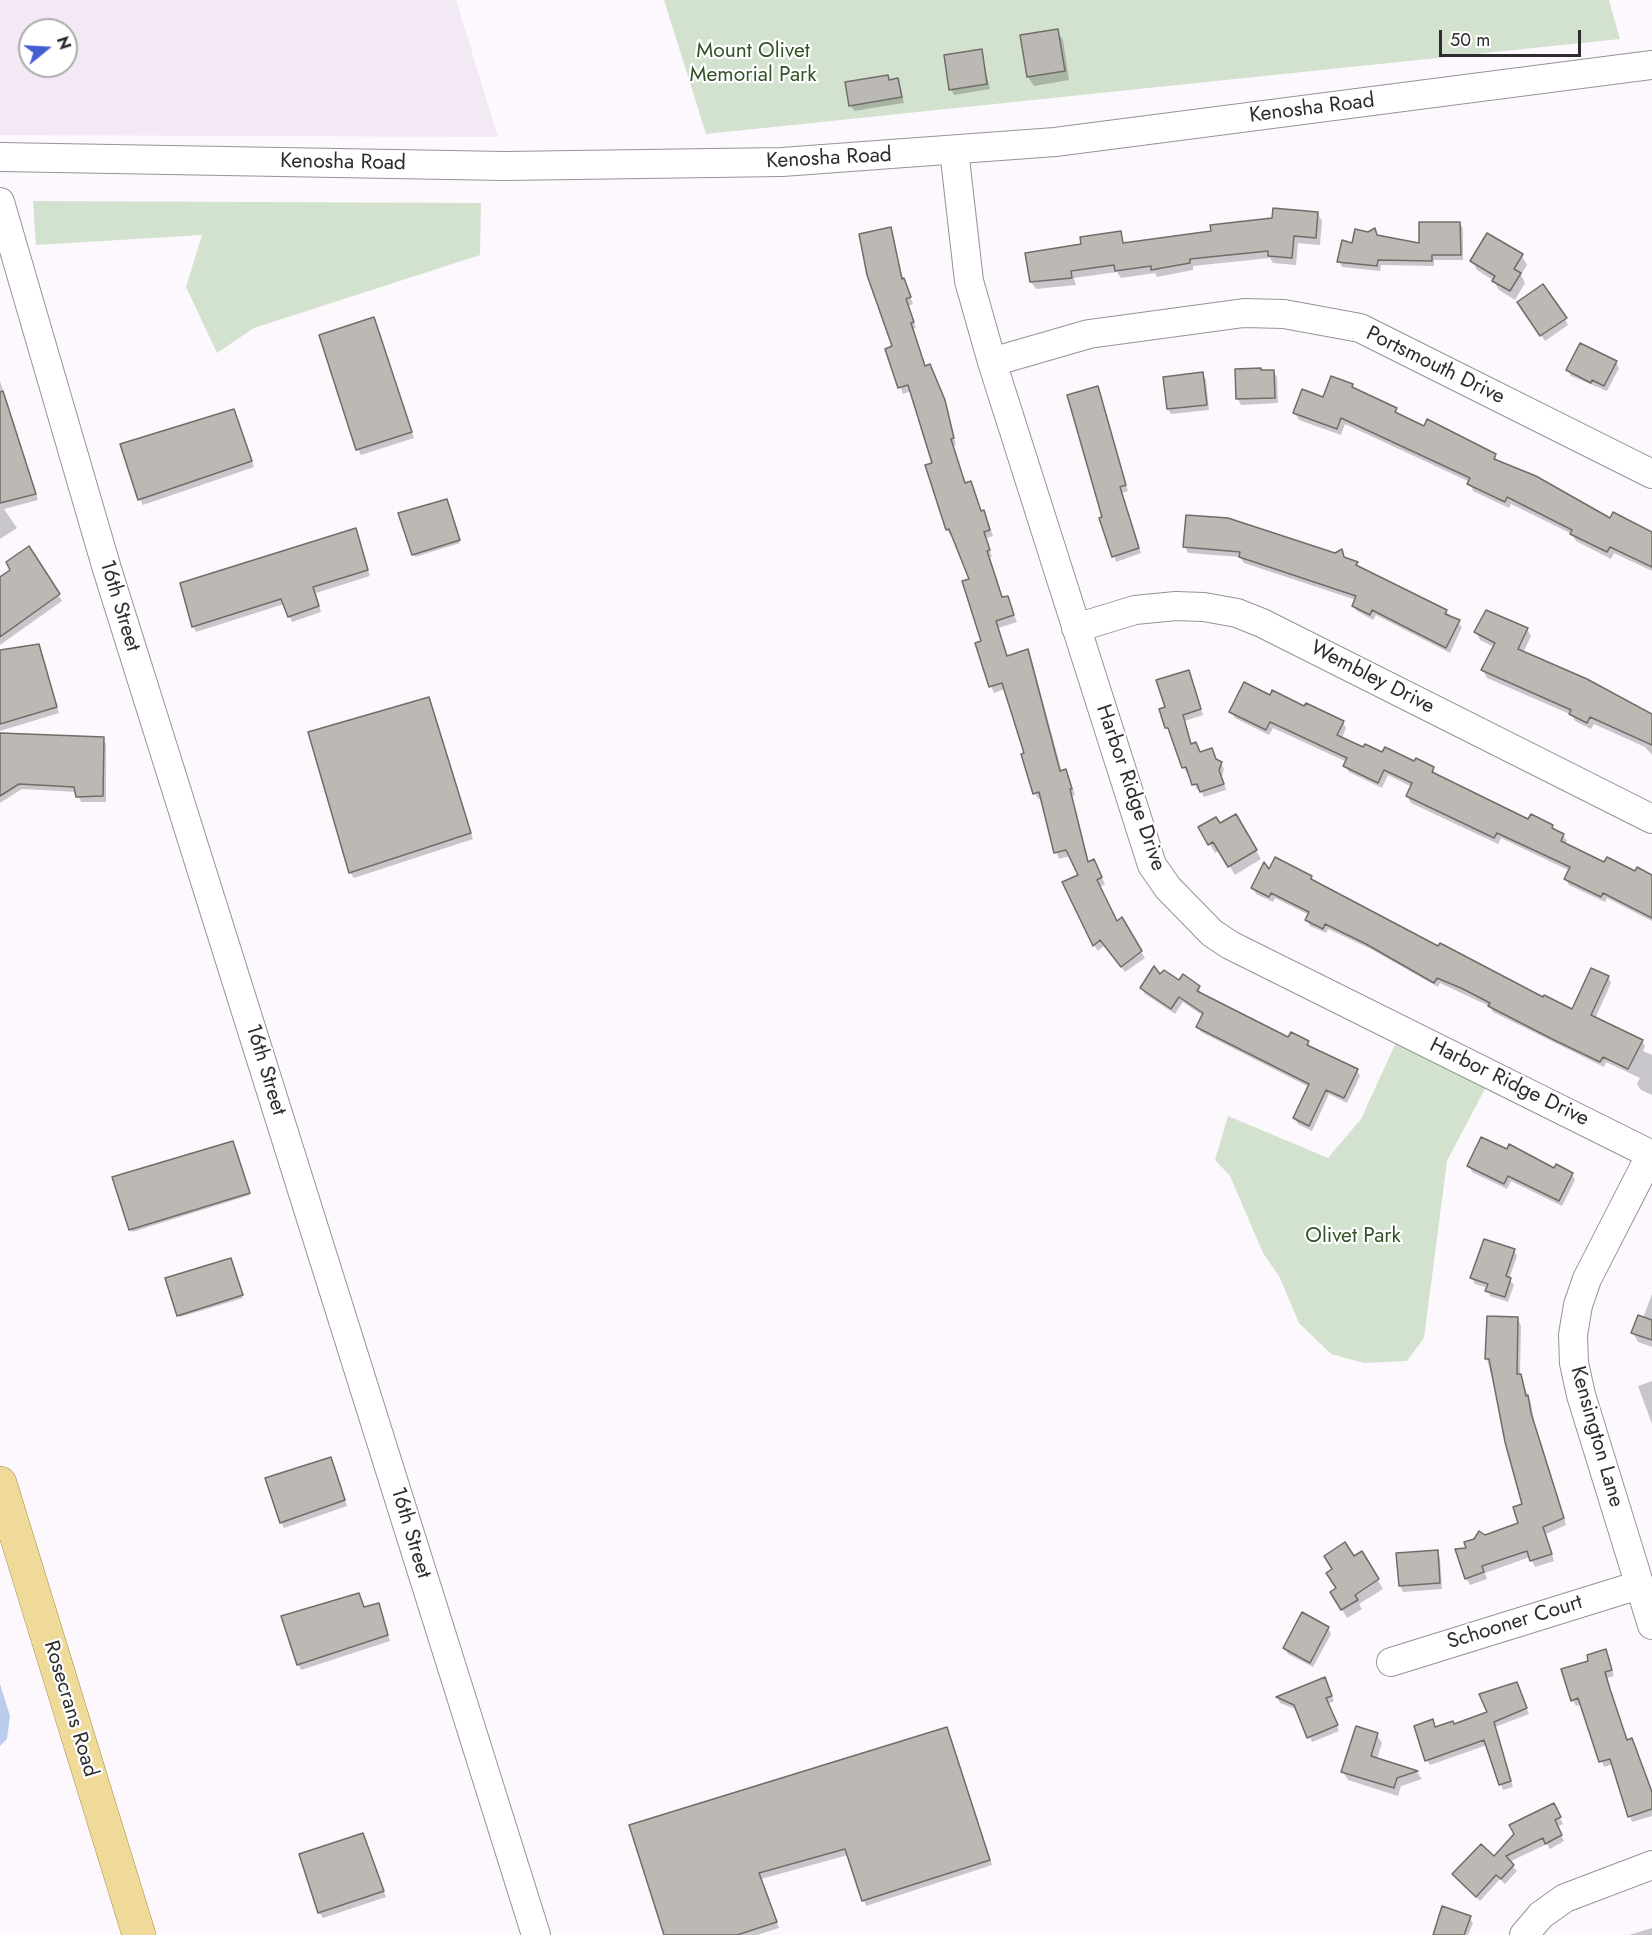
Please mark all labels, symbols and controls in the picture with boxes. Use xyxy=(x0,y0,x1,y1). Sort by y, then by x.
north arrow xyxy=(18,18,78,78)
scale bar xyxy=(1442,18,1584,56)
text: 50 m xyxy=(1450,27,1490,53)
text: N xyxy=(51,33,77,53)
park label: Mount Olivet Memorial Park xyxy=(690,39,816,89)
street label: Kenosha Road xyxy=(1248,89,1376,129)
street label: Kenosha Road xyxy=(766,143,892,175)
street label: Kenosha Road xyxy=(280,149,406,177)
street label: Portsmouth Drive xyxy=(1362,322,1508,410)
street label: 16th Street xyxy=(93,557,145,655)
street label: Wembley Drive xyxy=(1306,636,1438,720)
street label: Harbor Ridge Drive xyxy=(1090,702,1170,874)
street label: 16th Street xyxy=(239,1021,291,1119)
street label: Harbor Ridge Drive xyxy=(1425,1033,1593,1133)
park label: Olivet Park xyxy=(1305,1224,1401,1250)
street label: Kensington Lane xyxy=(1564,1364,1628,1510)
street label: 16th Street xyxy=(384,1484,436,1582)
street label: Schooner Court xyxy=(1444,1590,1586,1656)
street label: Rosecrans Road xyxy=(37,1638,103,1780)

